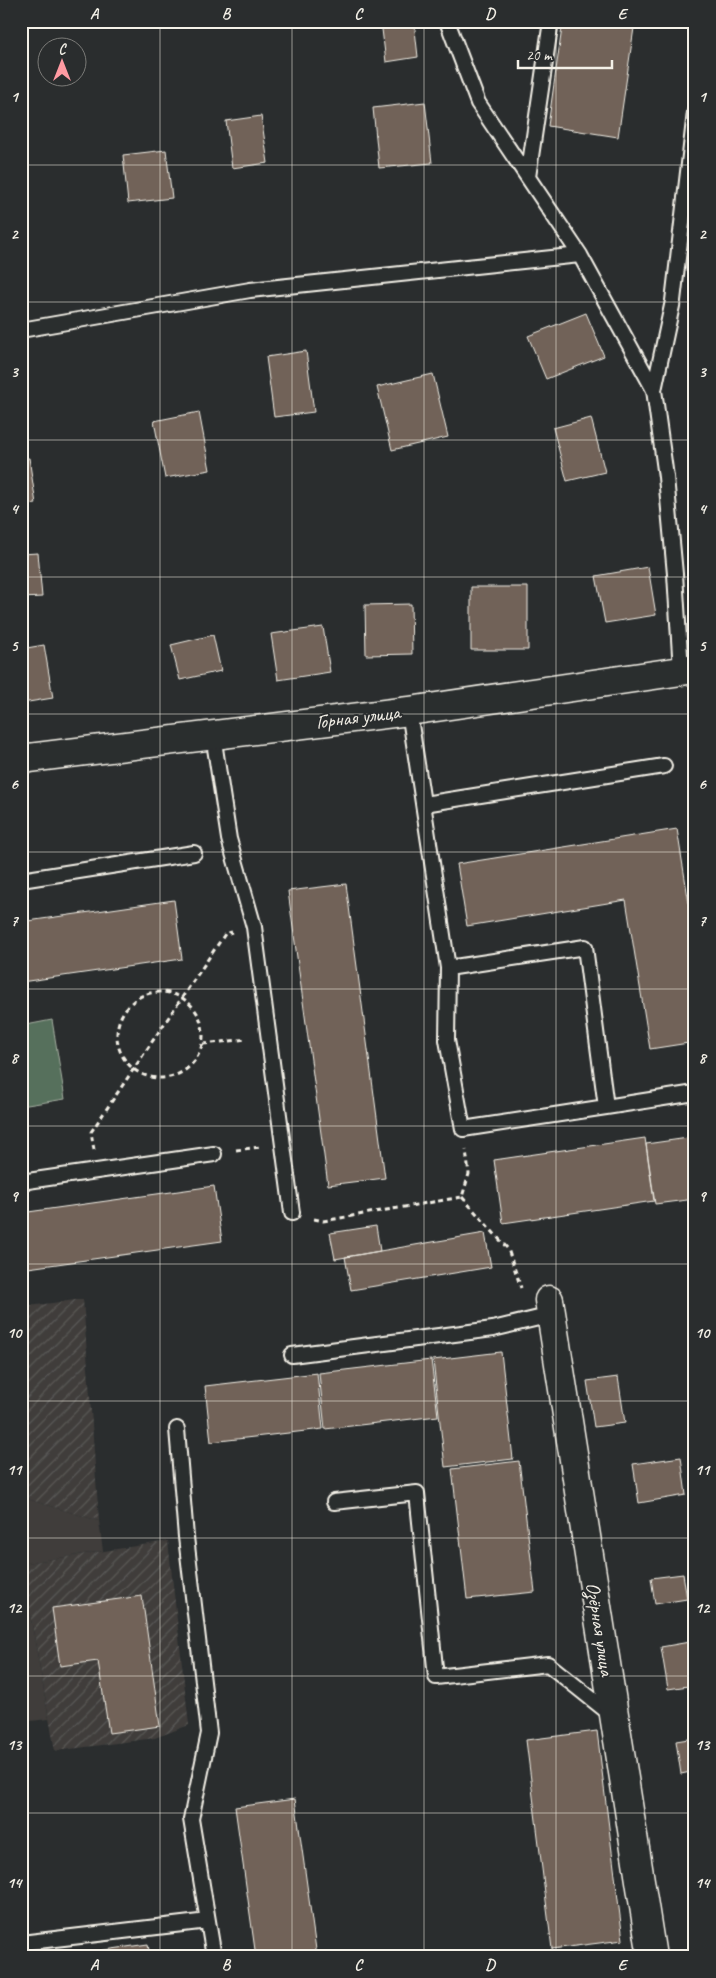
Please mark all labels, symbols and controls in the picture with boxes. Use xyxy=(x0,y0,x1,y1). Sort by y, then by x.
text: A xyxy=(90,4,100,24)
text: B xyxy=(222,4,232,24)
text: C xyxy=(354,4,364,24)
text: D xyxy=(485,4,496,24)
text: E xyxy=(618,4,629,24)
north arrow xyxy=(38,38,88,88)
scale bar xyxy=(518,38,612,70)
text: С xyxy=(59,41,68,58)
text: 20 m xyxy=(526,46,553,65)
text: 1 xyxy=(10,87,19,107)
text: 1 xyxy=(698,87,707,107)
text: 2 xyxy=(10,224,19,244)
text: 2 xyxy=(698,224,707,244)
text: 3 xyxy=(10,362,19,382)
text: 3 xyxy=(698,362,707,382)
text: 4 xyxy=(10,499,19,519)
text: 4 xyxy=(698,499,707,519)
text: 5 xyxy=(11,636,20,656)
text: 5 xyxy=(699,636,708,656)
street label: Горная улица xyxy=(314,699,403,735)
text: 6 xyxy=(10,774,19,794)
text: 6 xyxy=(698,774,707,794)
text: 7 xyxy=(10,911,19,931)
text: 7 xyxy=(698,911,707,931)
text: 8 xyxy=(10,1048,19,1068)
text: 8 xyxy=(698,1048,707,1068)
text: 9 xyxy=(10,1186,19,1206)
text: 9 xyxy=(698,1186,707,1206)
text: 10 xyxy=(7,1323,23,1343)
text: 10 xyxy=(695,1323,711,1343)
text: 11 xyxy=(7,1460,23,1480)
text: 11 xyxy=(695,1460,711,1480)
street label: Озёрная улица xyxy=(579,1580,620,1680)
text: 12 xyxy=(7,1598,23,1618)
text: 12 xyxy=(695,1598,711,1618)
text: 13 xyxy=(7,1735,23,1755)
text: 13 xyxy=(695,1735,711,1755)
text: 14 xyxy=(7,1873,23,1893)
text: 14 xyxy=(695,1873,711,1893)
text: A xyxy=(90,1955,100,1975)
text: B xyxy=(222,1955,232,1975)
text: C xyxy=(354,1955,364,1975)
text: D xyxy=(485,1955,496,1975)
text: E xyxy=(618,1955,629,1975)

